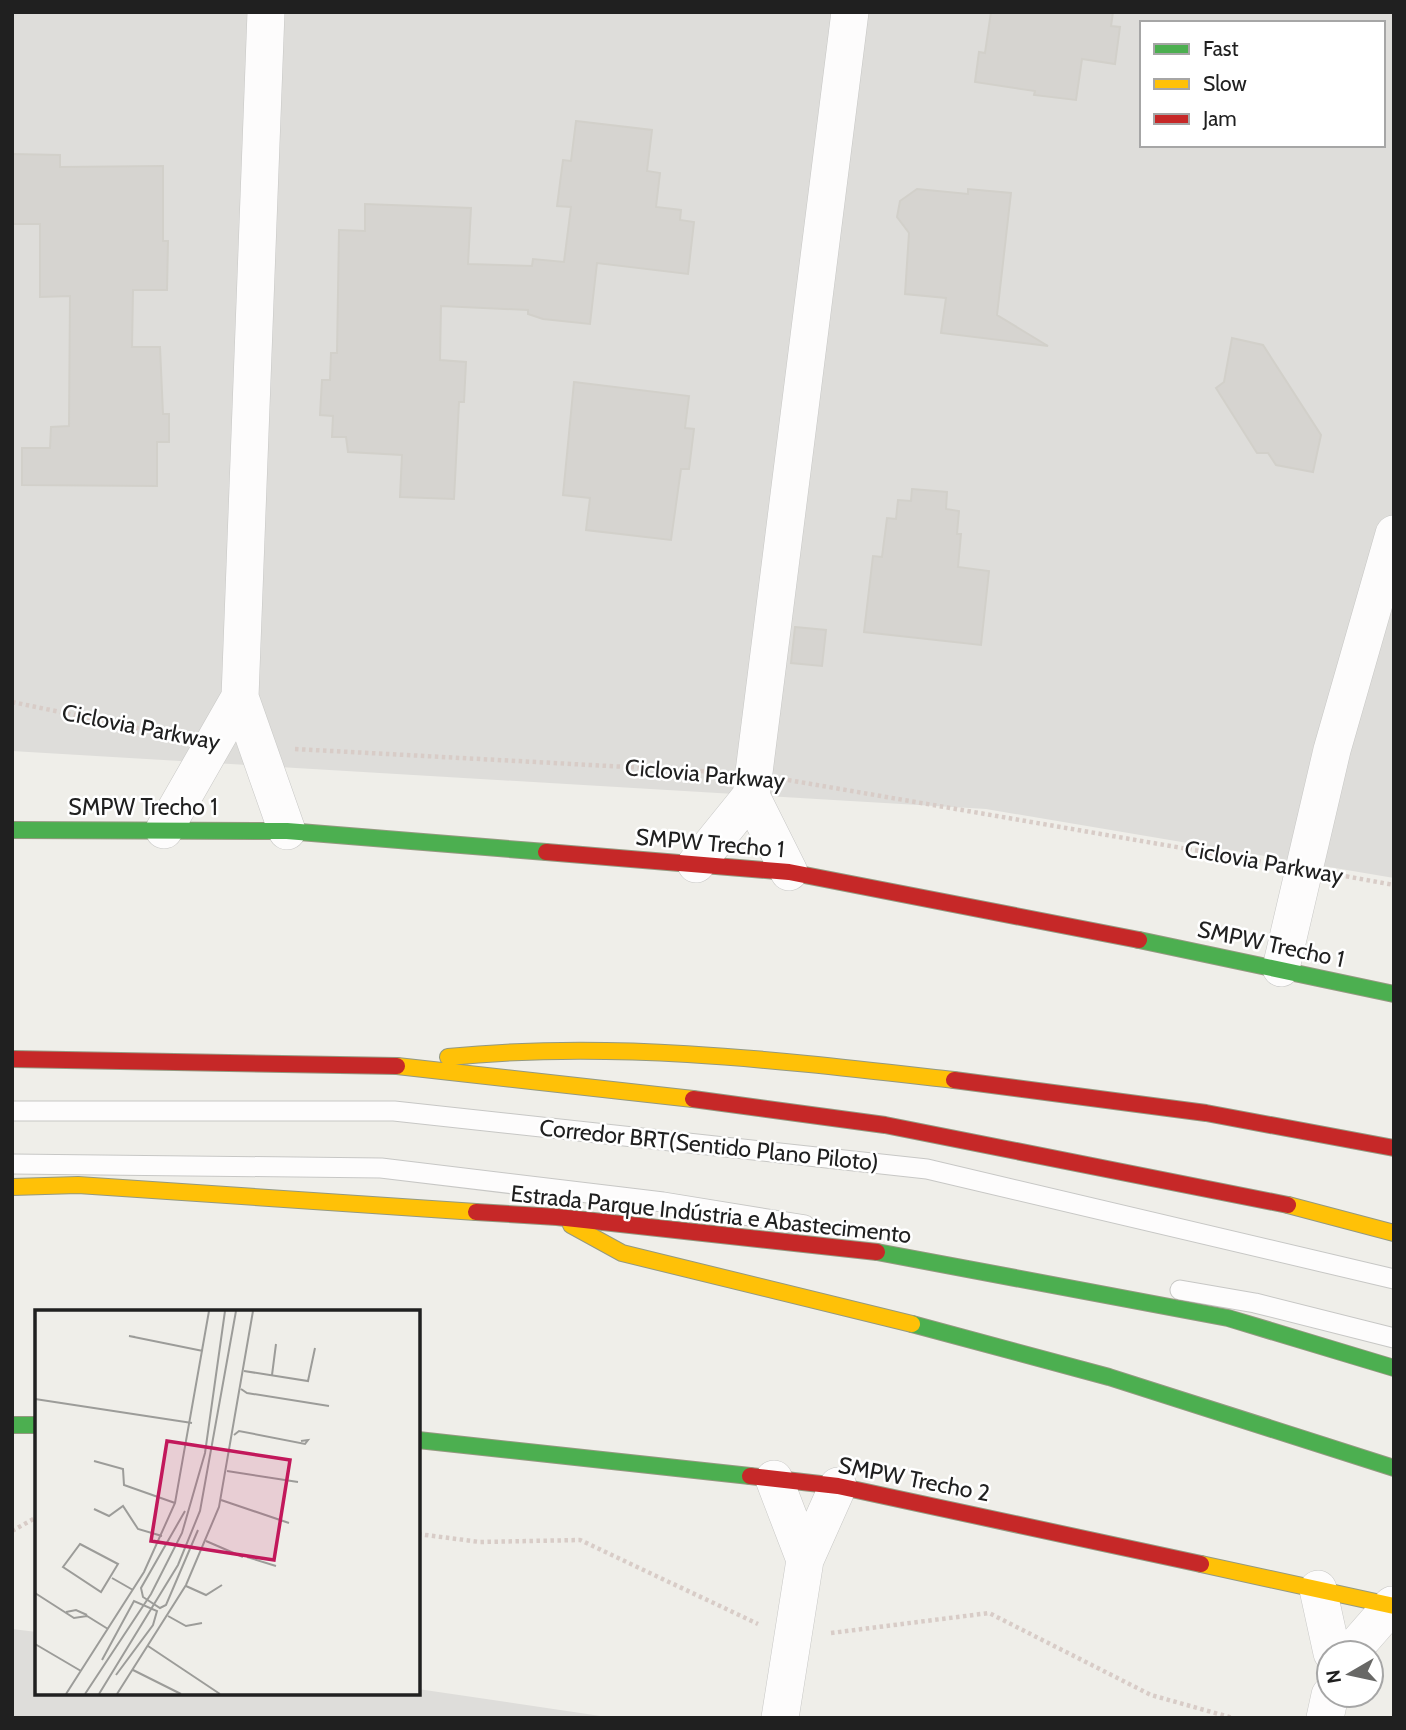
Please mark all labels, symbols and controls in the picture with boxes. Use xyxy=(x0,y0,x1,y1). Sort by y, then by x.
legend xyxy=(1140,21,1385,147)
text: Fast xyxy=(1203,36,1239,61)
text: Slow xyxy=(1203,71,1247,96)
text: Jam xyxy=(1202,106,1237,131)
street label: Ciclovia Parkway xyxy=(60,698,223,756)
street label: Ciclovia Parkway xyxy=(624,753,787,795)
street label: SMPW Trecho 1 xyxy=(68,793,218,821)
street label: SMPW Trecho 1 xyxy=(634,823,786,863)
street label: Ciclovia Parkway xyxy=(1182,834,1346,890)
street label: SMPW Trecho 1 xyxy=(1195,915,1347,973)
street label: Corredor BRT(Sentido Plano Piloto) xyxy=(538,1113,880,1177)
street label: Estrada Parque Indústria e Abastecimento xyxy=(509,1179,913,1249)
inset map xyxy=(35,1310,420,1695)
street label: SMPW Trecho 2 xyxy=(836,1451,992,1507)
north arrow xyxy=(1315,1639,1385,1709)
text: N xyxy=(1321,1668,1346,1685)

